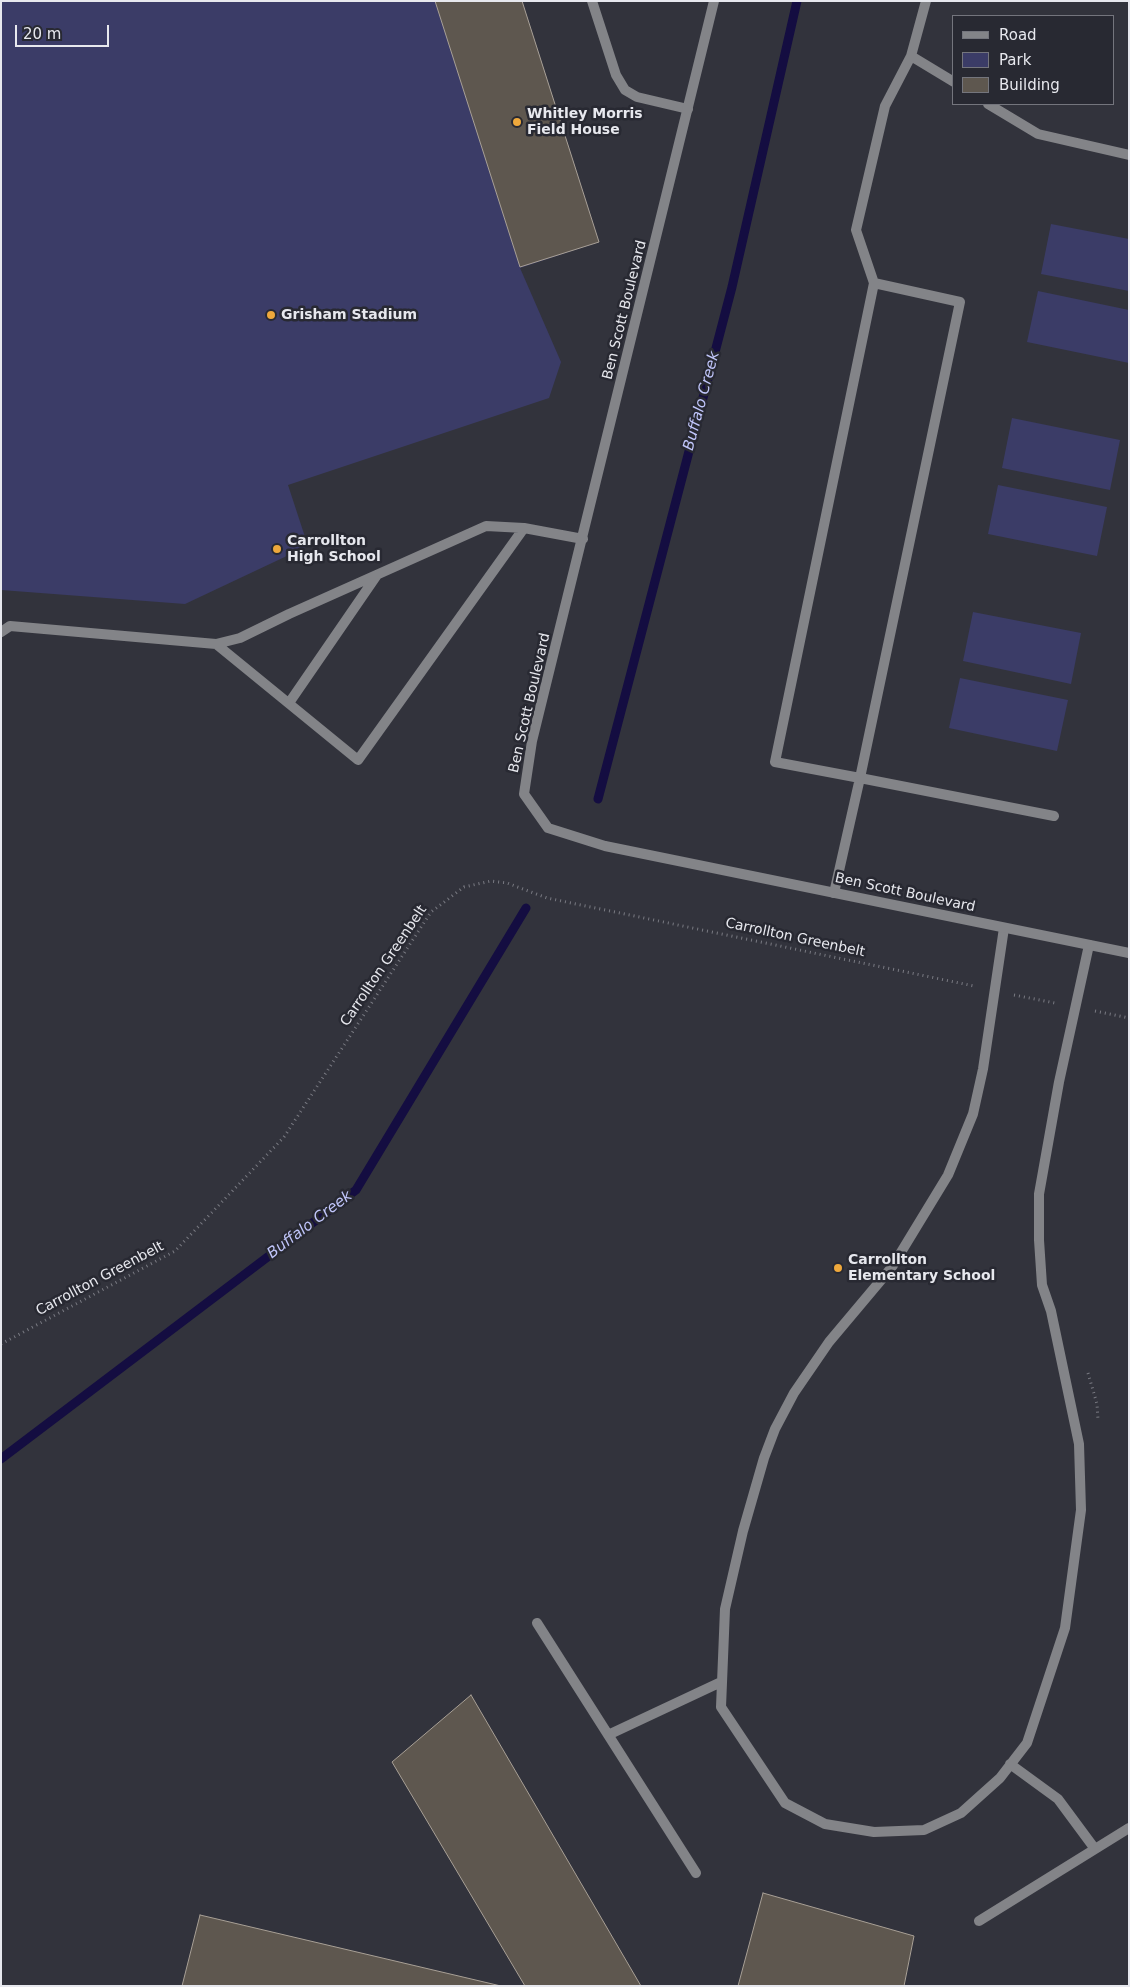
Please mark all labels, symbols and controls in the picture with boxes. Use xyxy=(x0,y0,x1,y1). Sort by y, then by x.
scale bar xyxy=(18,15,111,47)
legend xyxy=(952,15,1115,105)
text: 20 m xyxy=(23,25,61,43)
text: Road xyxy=(999,26,1037,44)
text: Park xyxy=(999,51,1031,69)
text: Building xyxy=(999,76,1060,94)
place label: Whitley Morris Field House xyxy=(527,106,643,138)
marker: Whitley Morris Field House xyxy=(511,116,523,128)
street label: Ben Scott Boulevard xyxy=(600,239,650,381)
place label: Grisham Stadium xyxy=(281,307,417,323)
marker: Grisham Stadium xyxy=(265,309,277,321)
water label: Buffalo Creek xyxy=(680,350,724,452)
place label: Carrollton High School xyxy=(287,533,381,566)
marker: Carrollton High School xyxy=(271,543,283,555)
street label: Ben Scott Boulevard xyxy=(506,631,554,775)
street label: Ben Scott Boulevard xyxy=(833,870,977,916)
street label: Carrollton Greenbelt xyxy=(337,902,431,1030)
street label: Carrollton Greenbelt xyxy=(724,915,866,961)
water label: Buffalo Creek xyxy=(264,1187,356,1263)
street label: Carrollton Greenbelt xyxy=(33,1238,167,1320)
place label: Carrollton Elementary School xyxy=(848,1252,995,1284)
marker: Carrollton Elementary School xyxy=(832,1262,844,1274)

